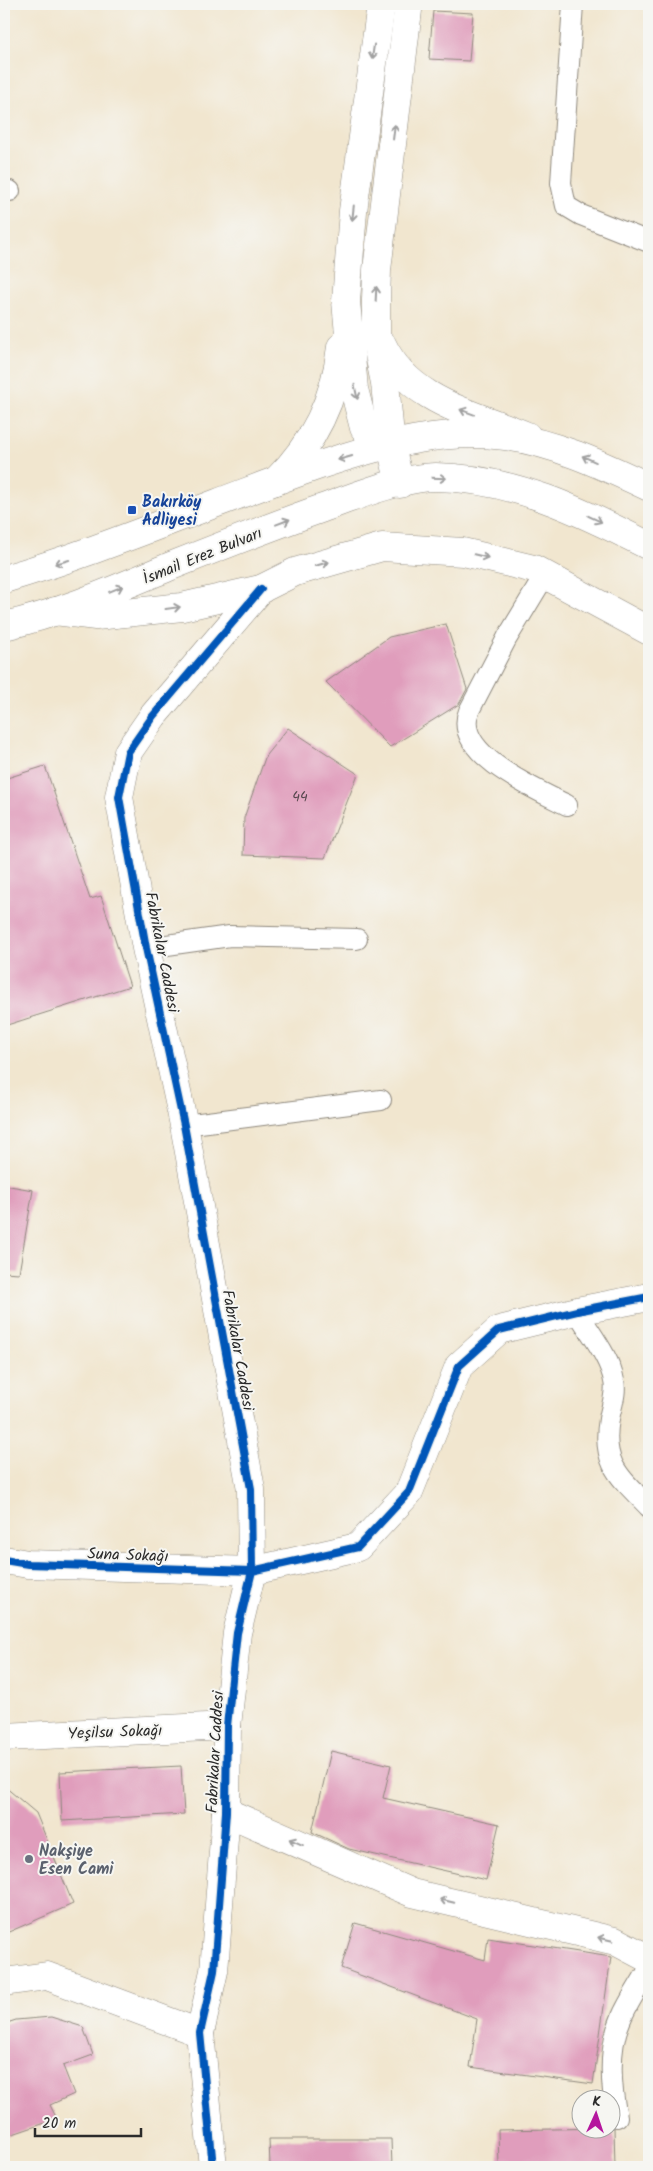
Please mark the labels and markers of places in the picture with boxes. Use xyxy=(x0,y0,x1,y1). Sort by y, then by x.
place label: Bakırköy Adliyesi xyxy=(142,490,202,533)
marker: Bakırköy Adliyesi xyxy=(126,504,138,516)
place label: Nakşiye Esen Cami xyxy=(39,1839,114,1882)
marker: Nakşiye Esen Cami xyxy=(23,1853,35,1865)

